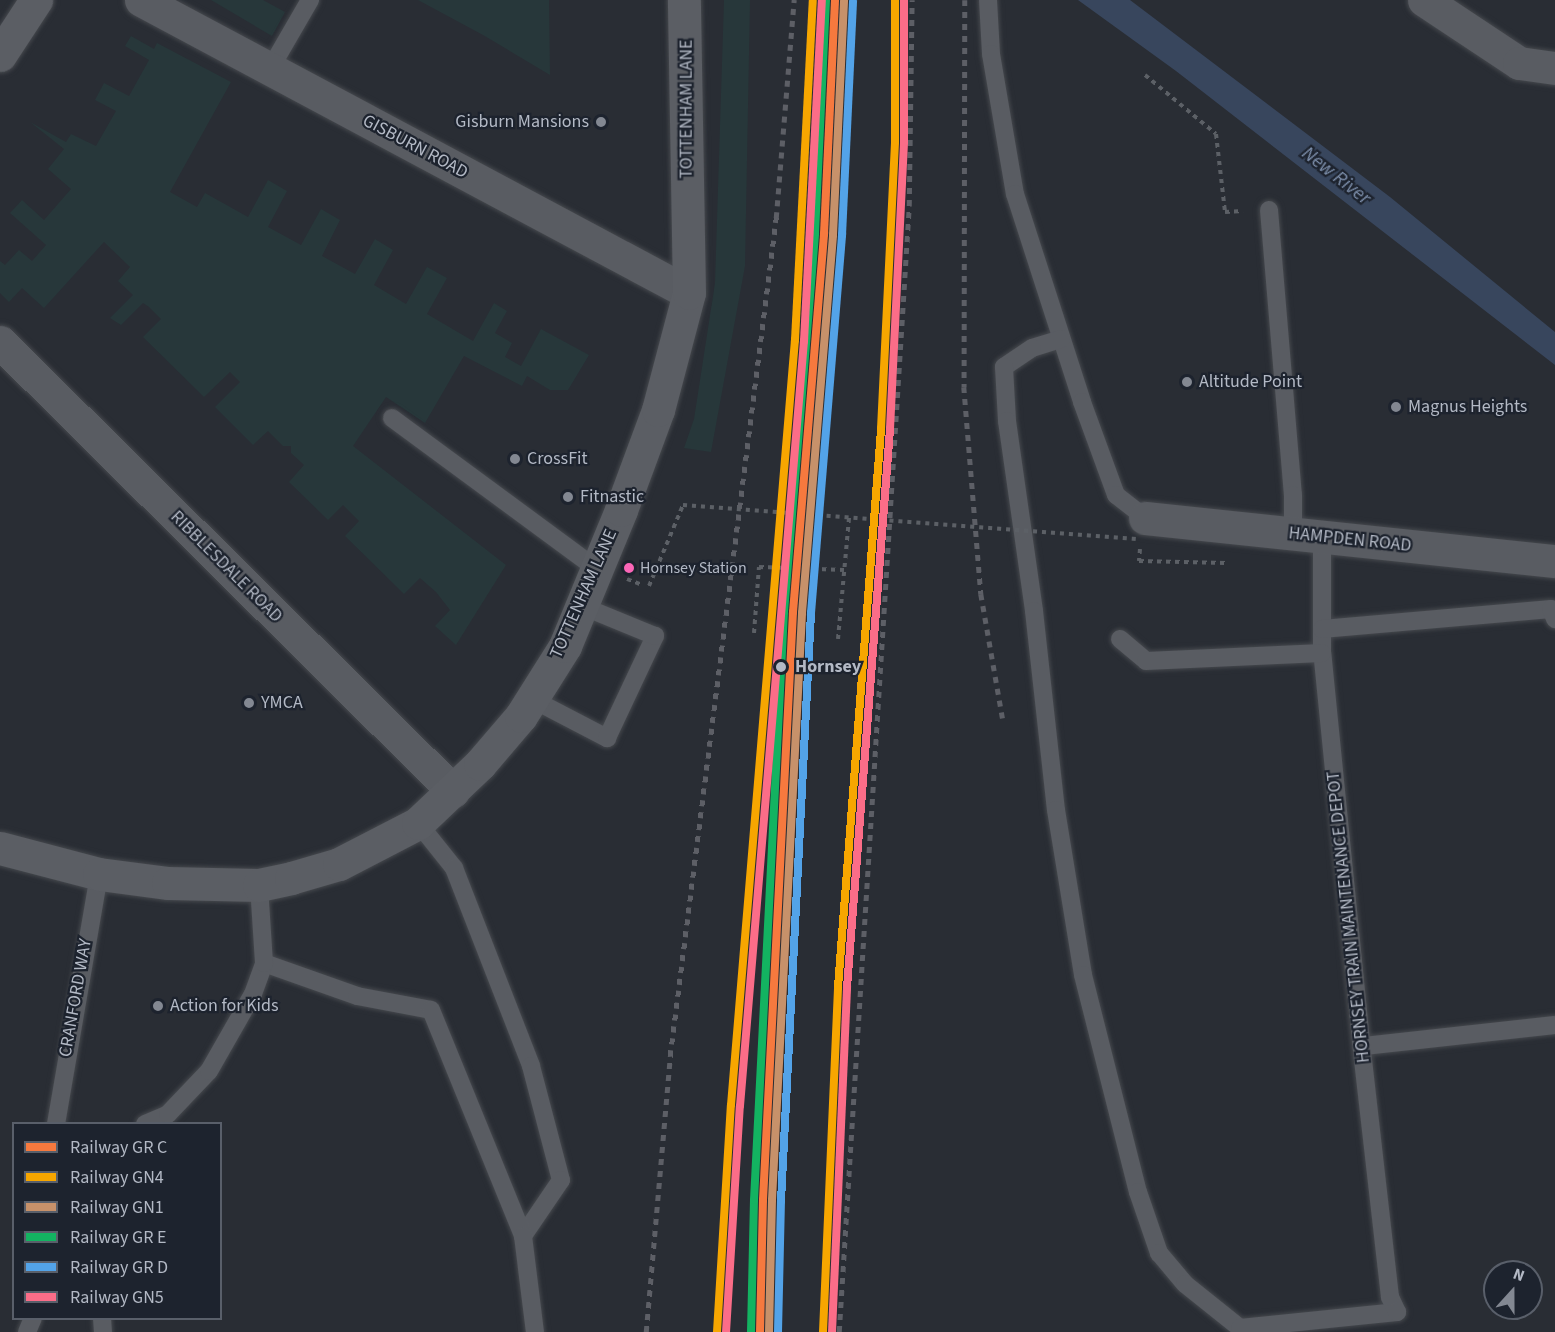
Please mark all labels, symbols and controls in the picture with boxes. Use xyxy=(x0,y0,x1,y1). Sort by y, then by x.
street label: TOTTENHAM LANE xyxy=(676,39,698,179)
street label: GISBURN ROAD xyxy=(359,110,471,184)
place label: Gisburn Mansions xyxy=(455,111,589,133)
marker: Gisburn Mansions xyxy=(594,115,608,129)
water label: New River xyxy=(1297,142,1375,210)
place label: Altitude Point xyxy=(1199,371,1302,393)
marker: Altitude Point xyxy=(1180,375,1194,389)
place label: Magnus Heights xyxy=(1408,396,1527,418)
marker: Magnus Heights xyxy=(1389,400,1403,414)
place label: CrossFit xyxy=(527,448,588,470)
marker: CrossFit xyxy=(508,452,522,466)
place label: Fitnastic xyxy=(580,486,644,508)
marker: Fitnastic xyxy=(561,490,575,504)
street label: RIBBLESDALE ROAD xyxy=(166,507,286,627)
street label: HAMPDEN ROAD xyxy=(1287,523,1413,557)
street label: TOTTENHAM LANE xyxy=(546,526,622,662)
place label: Hornsey Station xyxy=(640,558,747,578)
marker: Hornsey Station xyxy=(623,562,635,574)
place label: Hornsey xyxy=(795,656,861,678)
marker: Hornsey xyxy=(772,658,790,676)
place label: YMCA xyxy=(261,692,303,714)
marker: YMCA xyxy=(242,696,256,710)
street label: HORNSEY TRAIN MAINTENANCE DEPOT xyxy=(1323,770,1375,1064)
street label: CRANFORD WAY xyxy=(55,937,97,1059)
place label: Action for Kids xyxy=(170,995,279,1017)
marker: Action for Kids xyxy=(151,999,165,1013)
legend xyxy=(12,1122,222,1320)
text: Railway GR C xyxy=(70,1135,167,1160)
text: Railway GN4 xyxy=(70,1165,164,1190)
text: Railway GN1 xyxy=(70,1195,164,1220)
text: Railway GR E xyxy=(70,1225,167,1250)
text: Railway GR D xyxy=(70,1255,168,1280)
north arrow xyxy=(1483,1260,1543,1320)
text: N xyxy=(1510,1263,1528,1287)
text: Railway GN5 xyxy=(70,1285,164,1310)

